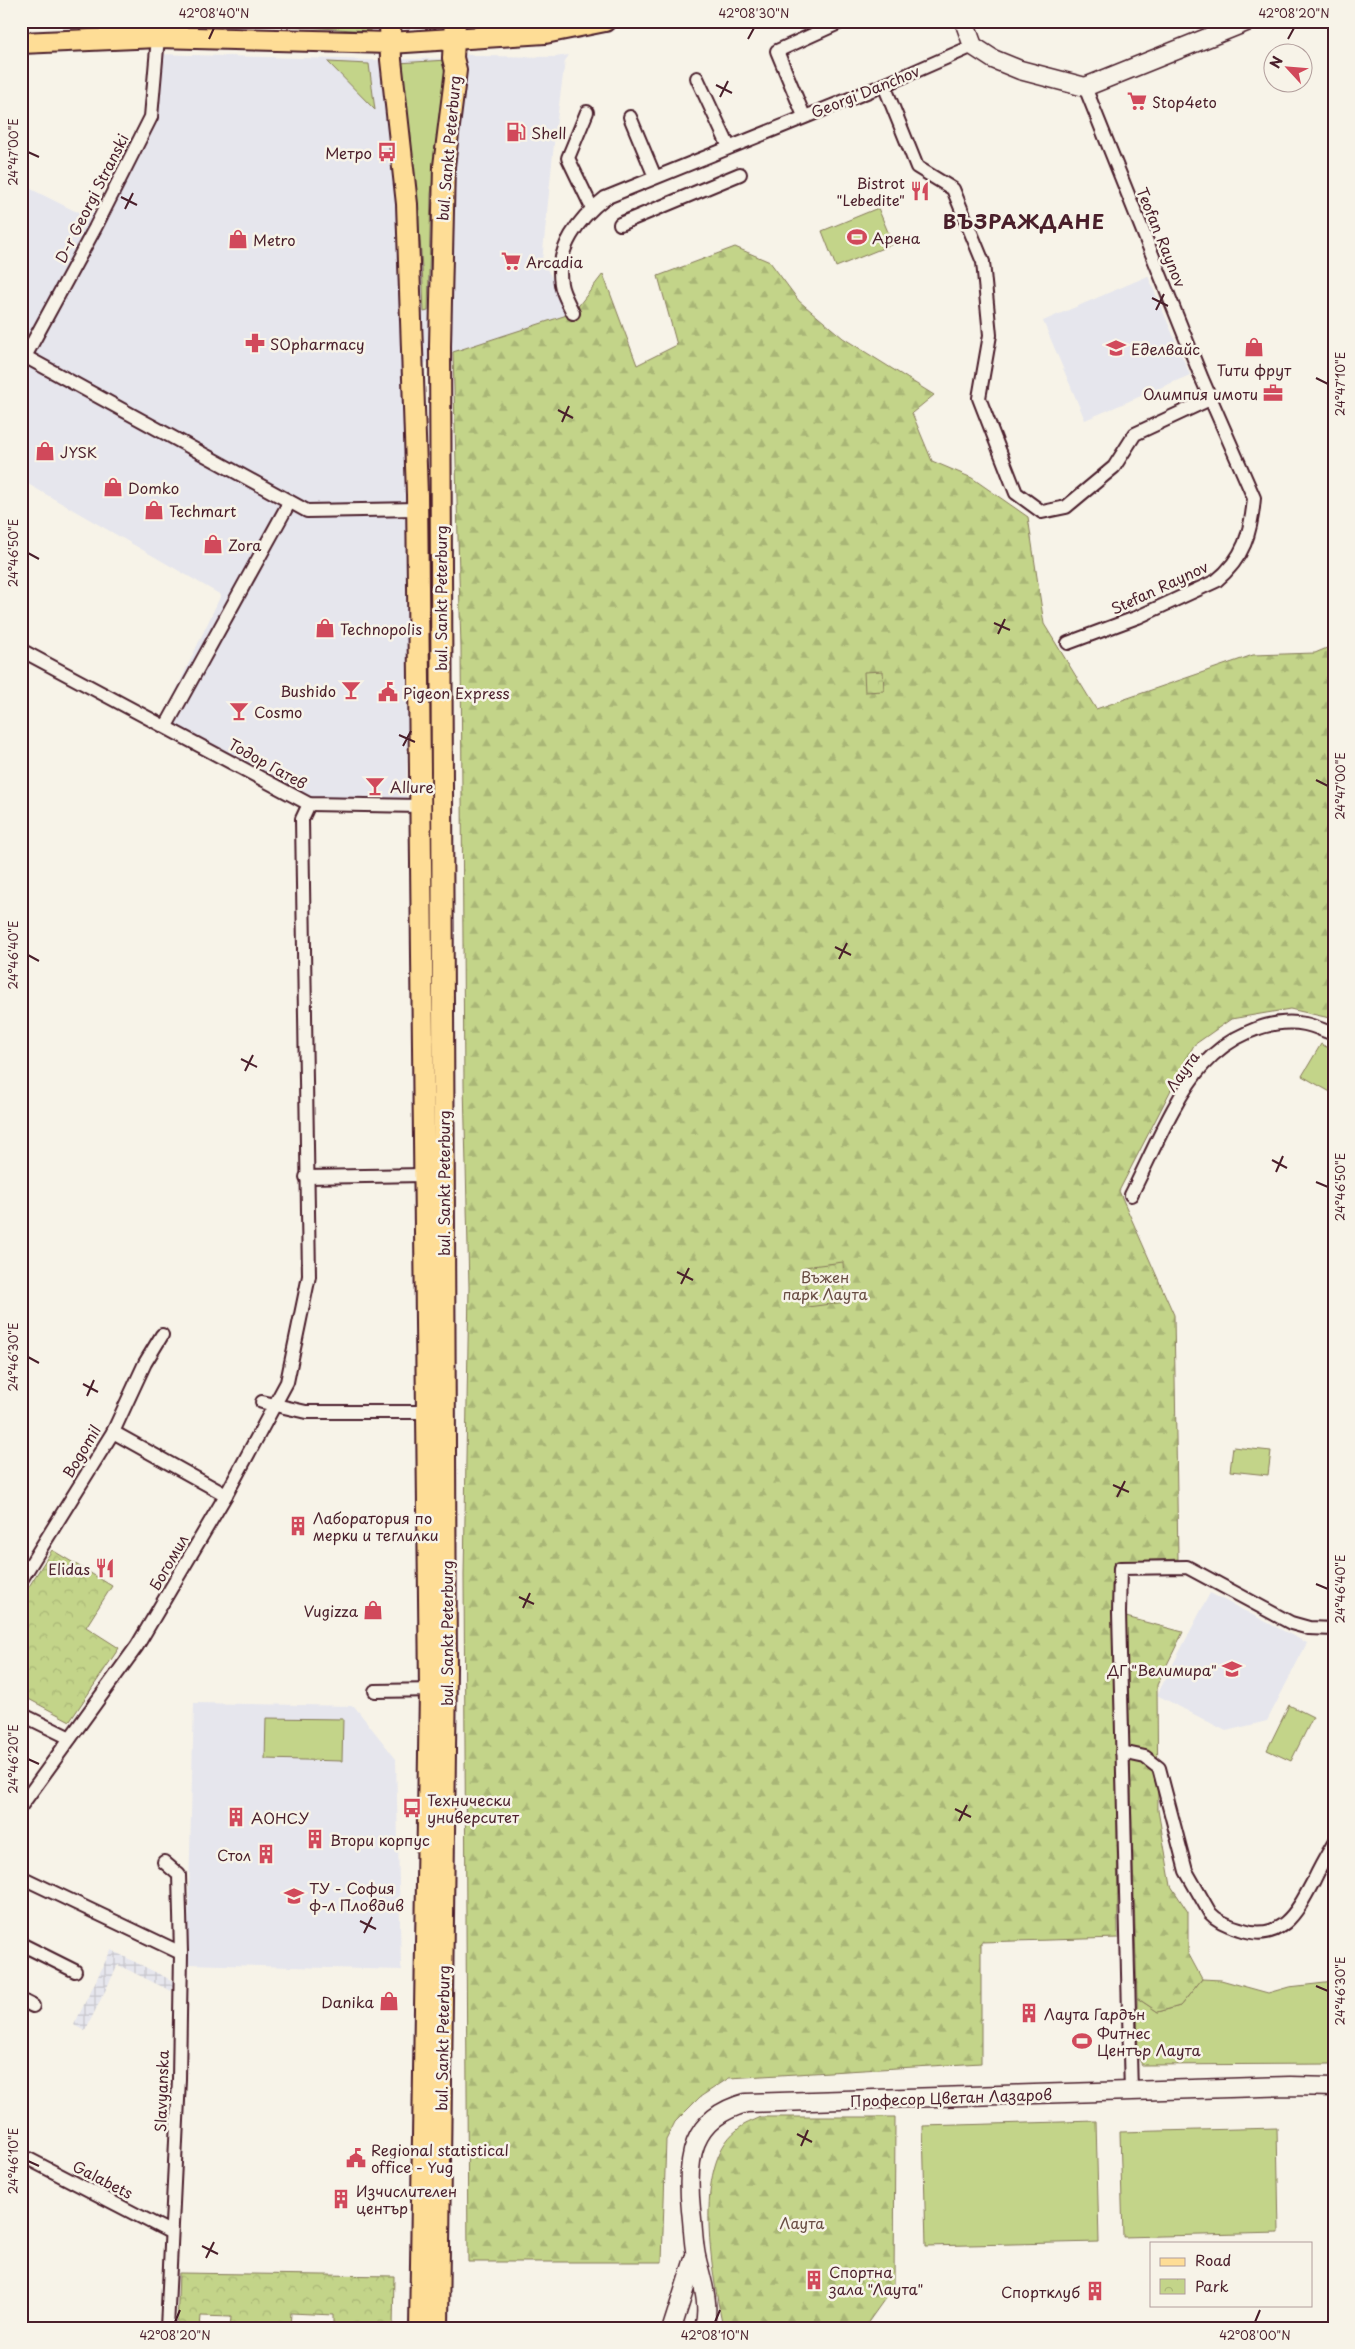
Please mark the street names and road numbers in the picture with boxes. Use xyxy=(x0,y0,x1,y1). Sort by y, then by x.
street label: Georgi Danchov xyxy=(807,59,923,123)
street label: bul. Sankt Peterburg xyxy=(430,75,466,221)
street label: D-r Georgi Stranski xyxy=(48,129,134,267)
street label: Teofan Raynov xyxy=(1131,184,1193,291)
street label: bul. Sankt Peterburg xyxy=(429,525,452,671)
street label: Stefan Raynov xyxy=(1107,554,1212,620)
street label: Тодор Гатев xyxy=(225,732,312,794)
street label: Лаута xyxy=(1159,1045,1205,1096)
street label: bul. Sankt Peterburg xyxy=(432,1110,455,1256)
street label: Bogomil xyxy=(56,1420,106,1482)
street label: Богомил xyxy=(143,1530,193,1594)
street label: bul. Sankt Peterburg xyxy=(435,1560,458,1706)
street label: bul. Sankt Peterburg xyxy=(429,1965,455,2111)
street label: Slavyanska xyxy=(148,2049,174,2132)
street label: Професор Цветан Лазаров xyxy=(850,2082,1052,2112)
street label: Galabets xyxy=(69,2154,137,2204)

